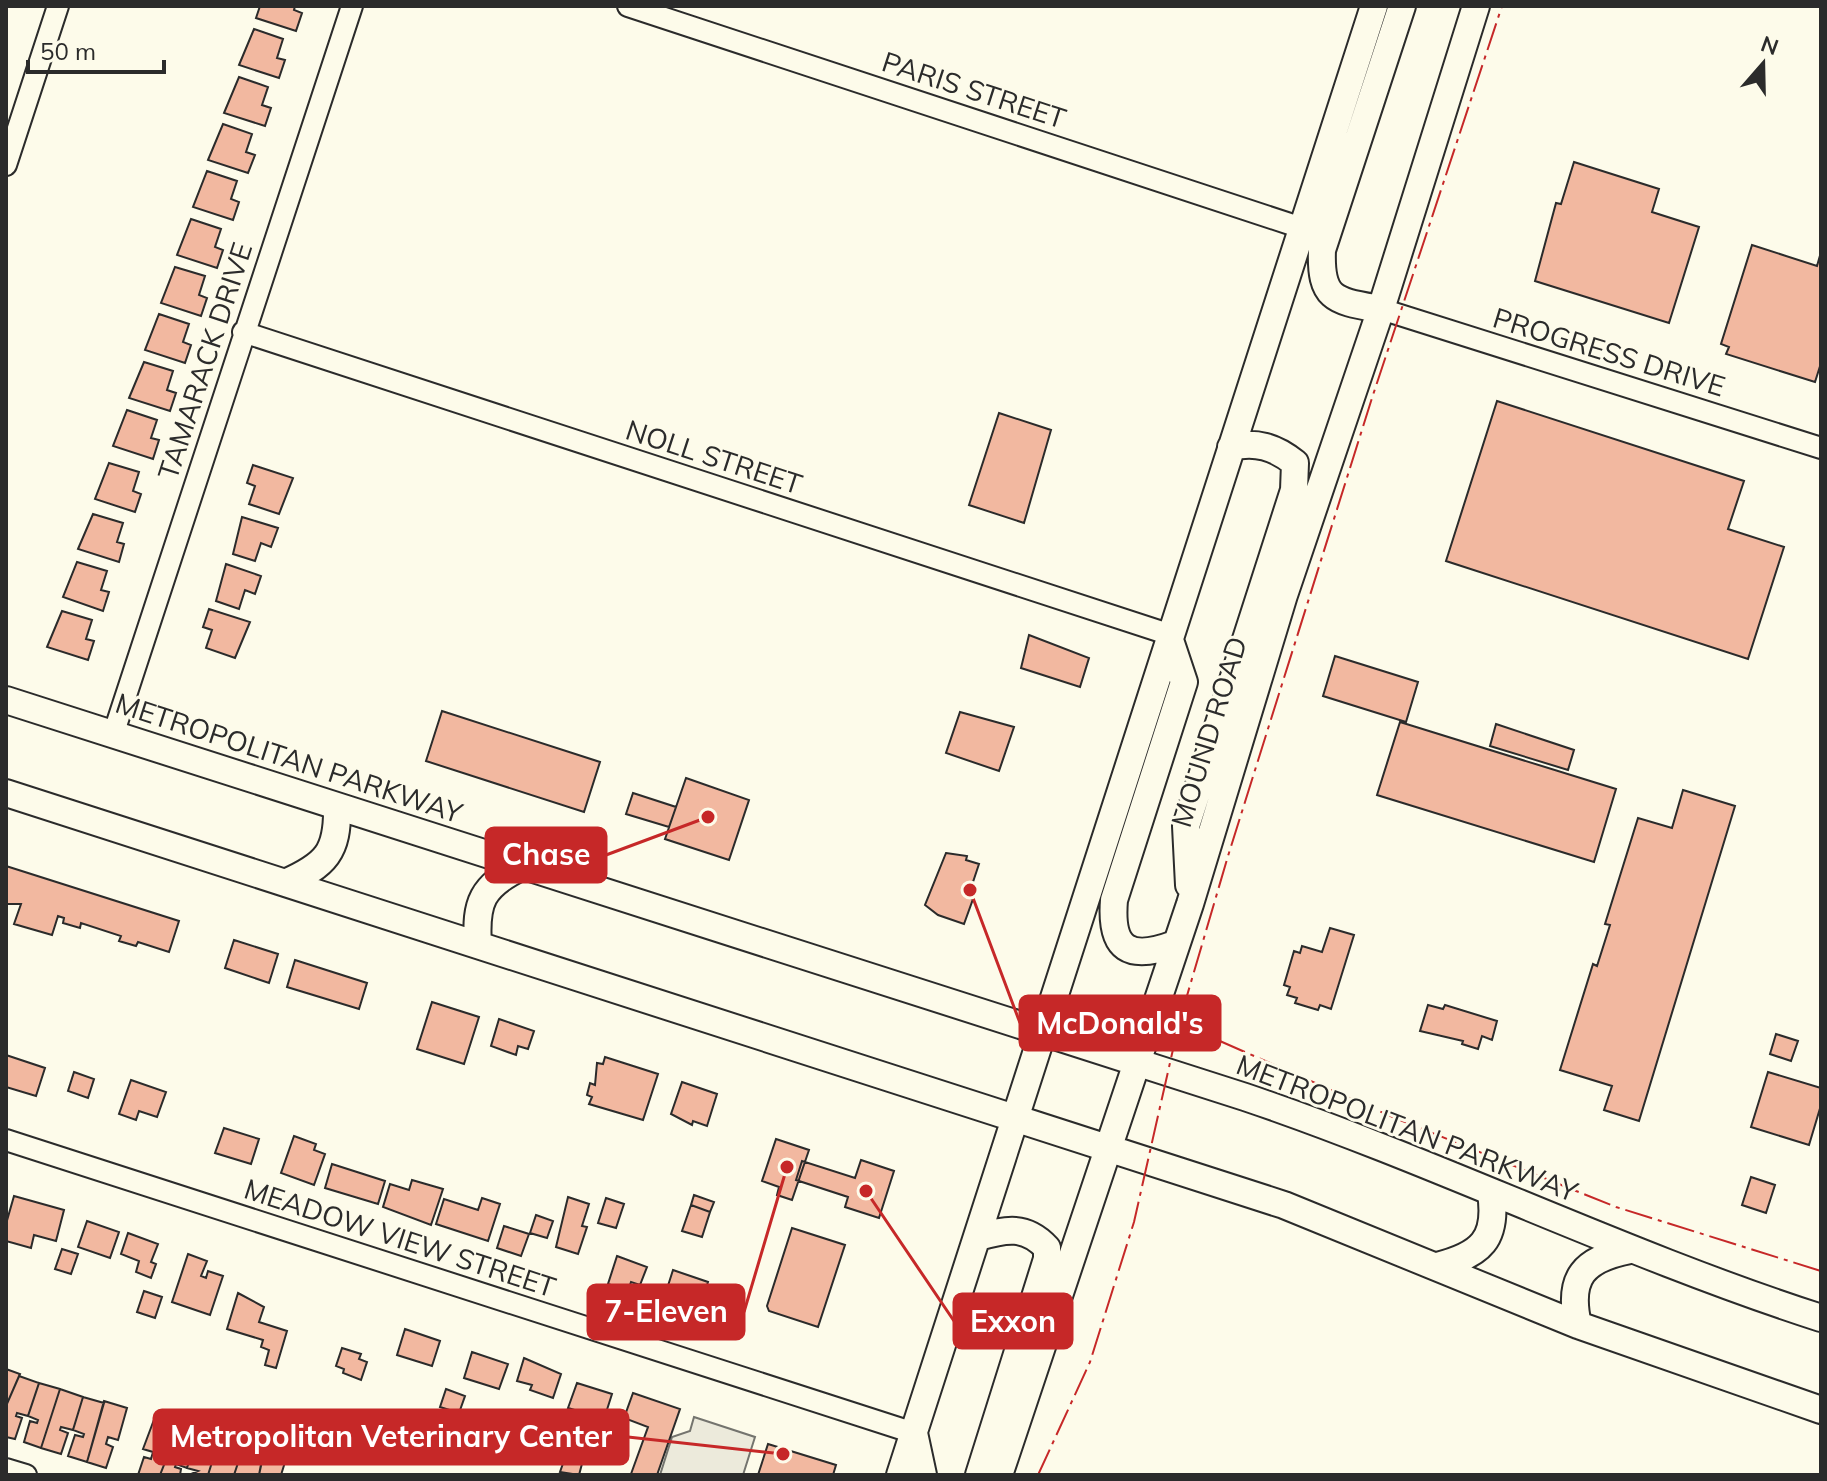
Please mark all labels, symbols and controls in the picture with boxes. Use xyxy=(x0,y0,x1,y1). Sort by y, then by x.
scale bar xyxy=(28,24,164,74)
north arrow xyxy=(1723,24,1803,104)
text: N xyxy=(1757,29,1782,61)
text: 50 m xyxy=(40,36,96,66)
street label: PARIS STREET xyxy=(878,43,1070,136)
street label: TAMARACK DRIVE xyxy=(150,238,259,484)
street label: PROGRESS DRIVE xyxy=(1489,300,1729,403)
street label: NOLL STREET xyxy=(622,412,807,501)
street label: MOUND ROAD xyxy=(1163,632,1254,831)
street label: METROPOLITAN PARKWAY xyxy=(111,685,468,830)
callout: Chase xyxy=(486,828,606,882)
text: Chase xyxy=(502,835,590,873)
callout: McDonald's xyxy=(1020,996,1220,1050)
text: McDonald's xyxy=(1036,1004,1204,1042)
street label: METROPOLITAN PARKWAY xyxy=(1232,1046,1584,1209)
street label: MEADOW VIEW STREET xyxy=(240,1171,560,1304)
callout: 7-Eleven xyxy=(588,1285,744,1339)
text: 7-Eleven xyxy=(604,1292,728,1330)
callout: Exxon xyxy=(954,1294,1072,1348)
text: Exxon xyxy=(970,1302,1056,1340)
callout: Metropolitan Veterinary Center xyxy=(154,1410,628,1464)
text: Metropolitan Veterinary Center xyxy=(170,1417,612,1455)

